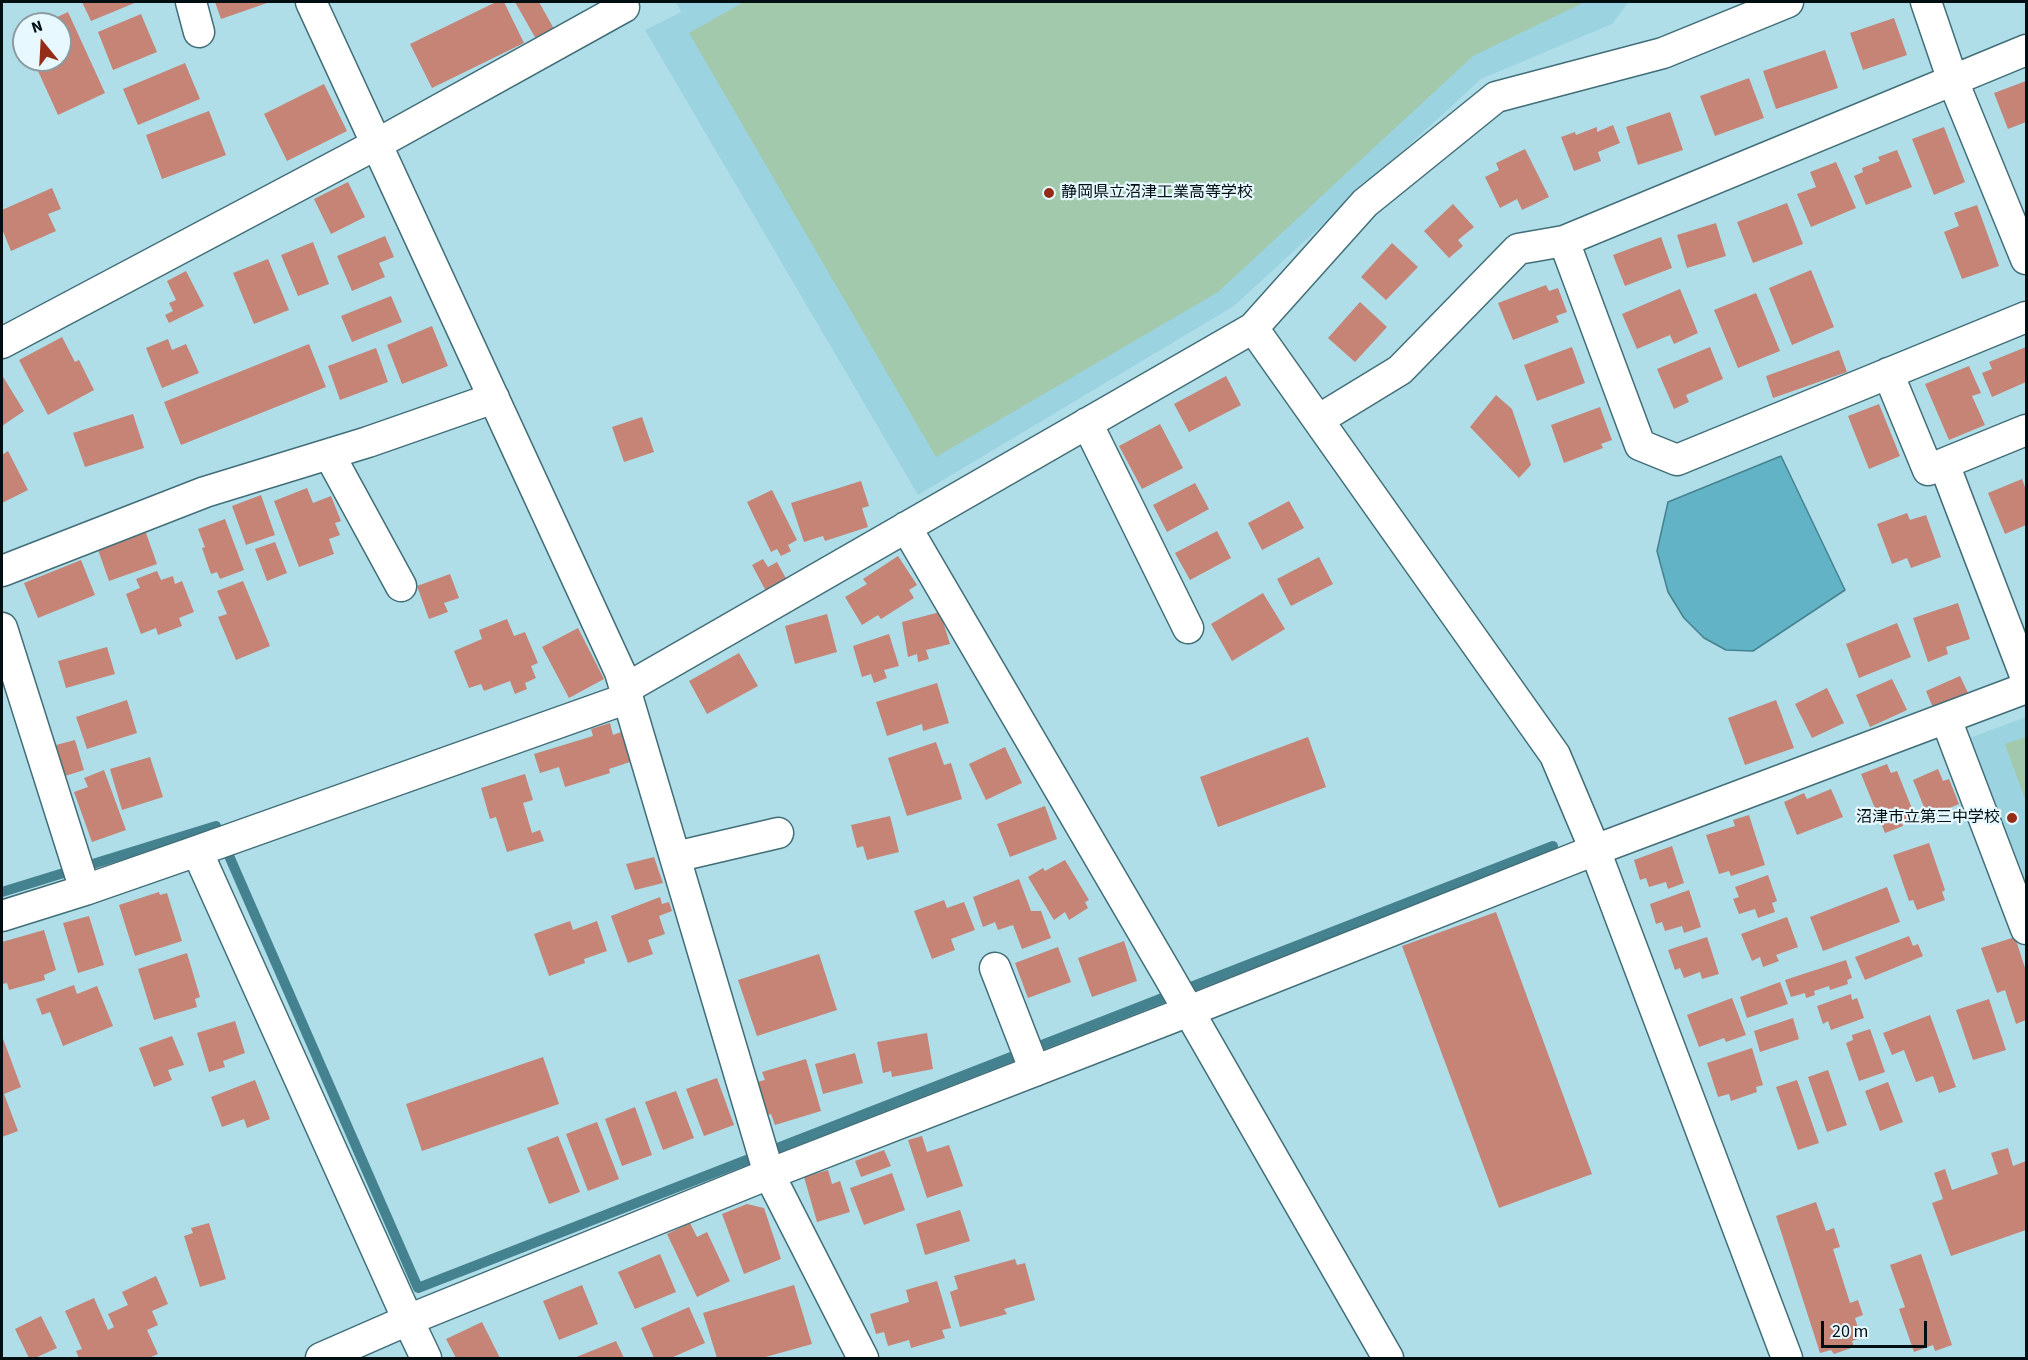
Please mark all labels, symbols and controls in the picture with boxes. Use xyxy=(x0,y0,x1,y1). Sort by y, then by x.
north arrow xyxy=(12,12,72,72)
text: N xyxy=(29,15,46,39)
place label: 静岡県立沼津工業高等学校 xyxy=(1061,183,1253,203)
marker: 静岡県立沼津工業高等学校 xyxy=(1042,186,1056,200)
place label: 沼津市立第三中学校 xyxy=(1856,808,2000,828)
marker: 沼津市立第三中学校 xyxy=(2005,811,2019,825)
scale bar xyxy=(1824,1309,1930,1347)
text: 20 m xyxy=(1832,1319,1868,1344)

